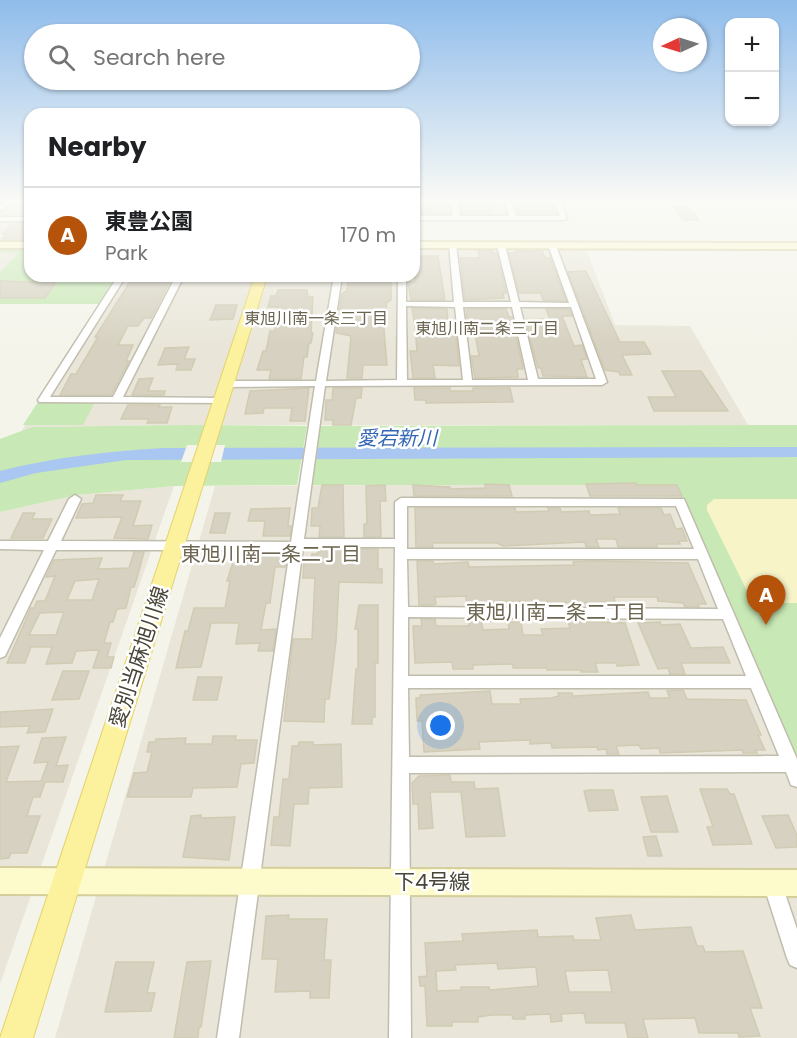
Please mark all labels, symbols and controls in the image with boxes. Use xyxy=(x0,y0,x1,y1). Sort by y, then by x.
north arrow xyxy=(653,18,707,72)
map controls xyxy=(725,18,779,126)
button: + xyxy=(725,18,779,72)
search box xyxy=(24,24,420,90)
icon: search xyxy=(45,41,78,74)
text: Search here xyxy=(93,42,226,73)
button: − xyxy=(725,72,779,126)
text: Nearby xyxy=(48,129,146,165)
text: 東豊公園 xyxy=(105,206,193,237)
text: A xyxy=(60,221,75,249)
text: 170 m xyxy=(340,221,396,249)
text: Park xyxy=(105,239,148,267)
district label: 東旭川南一条三丁目 xyxy=(244,307,388,330)
district label: 東旭川南二条三丁目 xyxy=(415,317,559,340)
water label: 愛宕新川 xyxy=(357,424,439,452)
district label: 東旭川南一条二丁目 xyxy=(181,540,361,568)
pin: A xyxy=(746,576,786,625)
street label: 愛別当麻旭川線 xyxy=(102,582,175,731)
district label: 東旭川南二条二丁目 xyxy=(466,598,646,626)
your location xyxy=(426,711,455,740)
street label: 下4号線 xyxy=(394,867,470,896)

